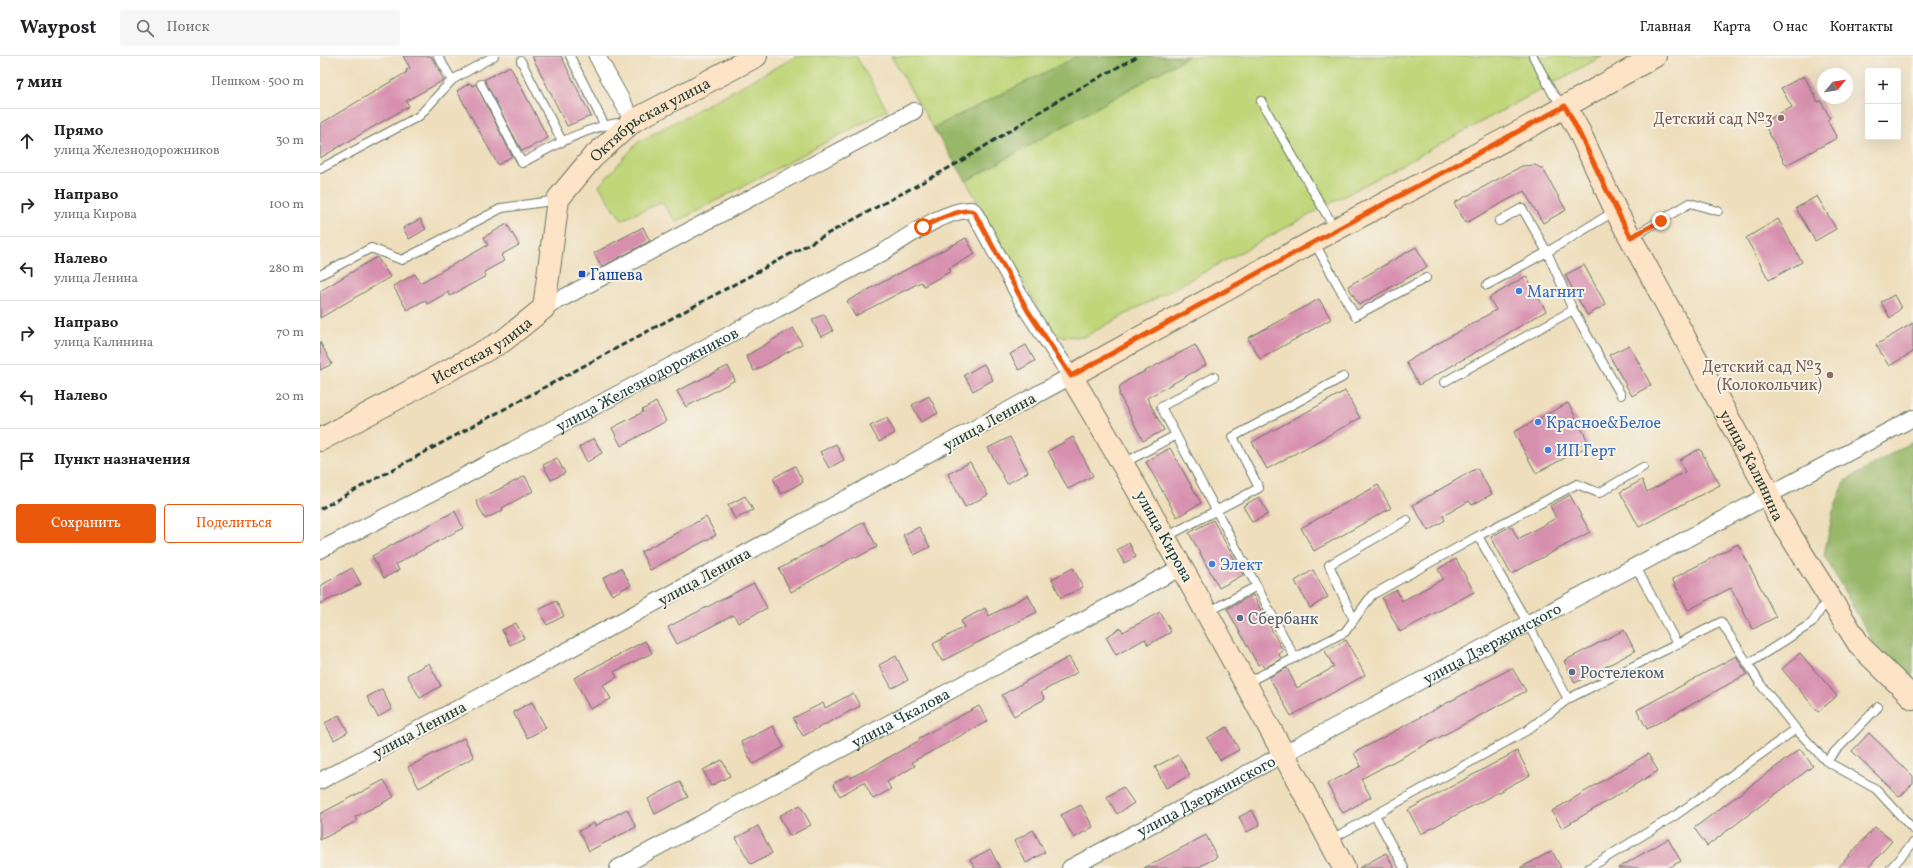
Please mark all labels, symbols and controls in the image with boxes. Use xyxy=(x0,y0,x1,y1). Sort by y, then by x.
search box xyxy=(120,10,400,46)
text: Waypost xyxy=(20,15,96,41)
icon: search xyxy=(134,17,156,39)
text: Поиск xyxy=(166,17,209,38)
text: Главная xyxy=(1640,18,1691,37)
text: Карта xyxy=(1713,18,1751,37)
text: О нас xyxy=(1773,18,1808,37)
text: Контакты xyxy=(1830,18,1893,37)
north arrow xyxy=(1817,68,1853,104)
map controls xyxy=(1865,68,1901,140)
button: + xyxy=(1865,68,1901,104)
text: 7 мин xyxy=(16,71,62,94)
text: Пешком · 500 m xyxy=(211,73,304,91)
street label: Октябрьская улица xyxy=(586,73,715,168)
button: − xyxy=(1865,104,1901,140)
place label: Детский сад №3 xyxy=(1653,109,1773,131)
marker: Детский сад №3 xyxy=(1776,113,1786,123)
text: Прямо xyxy=(54,121,103,142)
icon: ahead xyxy=(16,130,38,152)
text: 30 m xyxy=(276,132,304,150)
text: улица Железнодорожников xyxy=(54,142,220,160)
text: Направо xyxy=(54,185,118,206)
icon: right xyxy=(16,194,38,216)
text: 100 m xyxy=(269,196,304,214)
text: улица Кирова xyxy=(54,206,137,224)
route end xyxy=(1652,212,1670,230)
route start xyxy=(914,218,932,236)
text: Налево xyxy=(54,249,108,270)
icon: left xyxy=(16,258,38,280)
text: 280 m xyxy=(268,260,304,278)
place label: Гашева xyxy=(590,265,643,287)
marker: Гашева xyxy=(577,269,587,279)
text: улица Ленина xyxy=(54,270,138,288)
place label: Магнит xyxy=(1527,282,1584,304)
marker: Магнит xyxy=(1514,286,1524,296)
text: Направо xyxy=(54,313,118,334)
street label: Исетская улица xyxy=(428,313,538,391)
icon: right xyxy=(16,322,38,344)
street label: улица Железнодорожников xyxy=(553,323,743,438)
text: 70 m xyxy=(276,324,304,342)
text: улица Калинина xyxy=(54,334,153,352)
place label: Детский сад №3 (Колокольчик) xyxy=(1702,357,1822,397)
marker: Детский сад №3 (Колокольчик) xyxy=(1825,370,1835,380)
icon: left xyxy=(16,386,38,408)
text: Налево xyxy=(54,386,108,407)
text: 20 m xyxy=(275,388,304,406)
street label: улица Ленина xyxy=(939,388,1041,457)
street label: улица Калинина xyxy=(1713,406,1788,526)
place label: Красное&Белое xyxy=(1546,413,1661,435)
marker: Красное&Белое xyxy=(1533,417,1543,427)
place label: ИП Герт xyxy=(1556,441,1616,463)
marker: ИП Герт xyxy=(1543,445,1553,455)
icon: arrive xyxy=(16,450,38,472)
text: Пункт назначения xyxy=(54,450,190,471)
street label: улица Кирова xyxy=(1129,487,1198,587)
button: Сохранить xyxy=(16,504,156,543)
button: Поделиться xyxy=(164,504,304,543)
street label: улица Ленина xyxy=(654,543,756,612)
place label: Элект xyxy=(1220,555,1263,577)
marker: Элект xyxy=(1207,559,1217,569)
street label: улица Дзержинского xyxy=(1419,599,1566,691)
place label: Сбербанк xyxy=(1248,609,1319,631)
marker: Сбербанк xyxy=(1235,613,1245,623)
place label: Ростелеком xyxy=(1580,663,1664,685)
marker: Ростелеком xyxy=(1567,667,1577,677)
street label: улица Чкалова xyxy=(848,684,954,754)
street label: улица Ленина xyxy=(369,697,471,765)
street label: улица Дзержинского xyxy=(1134,751,1280,843)

